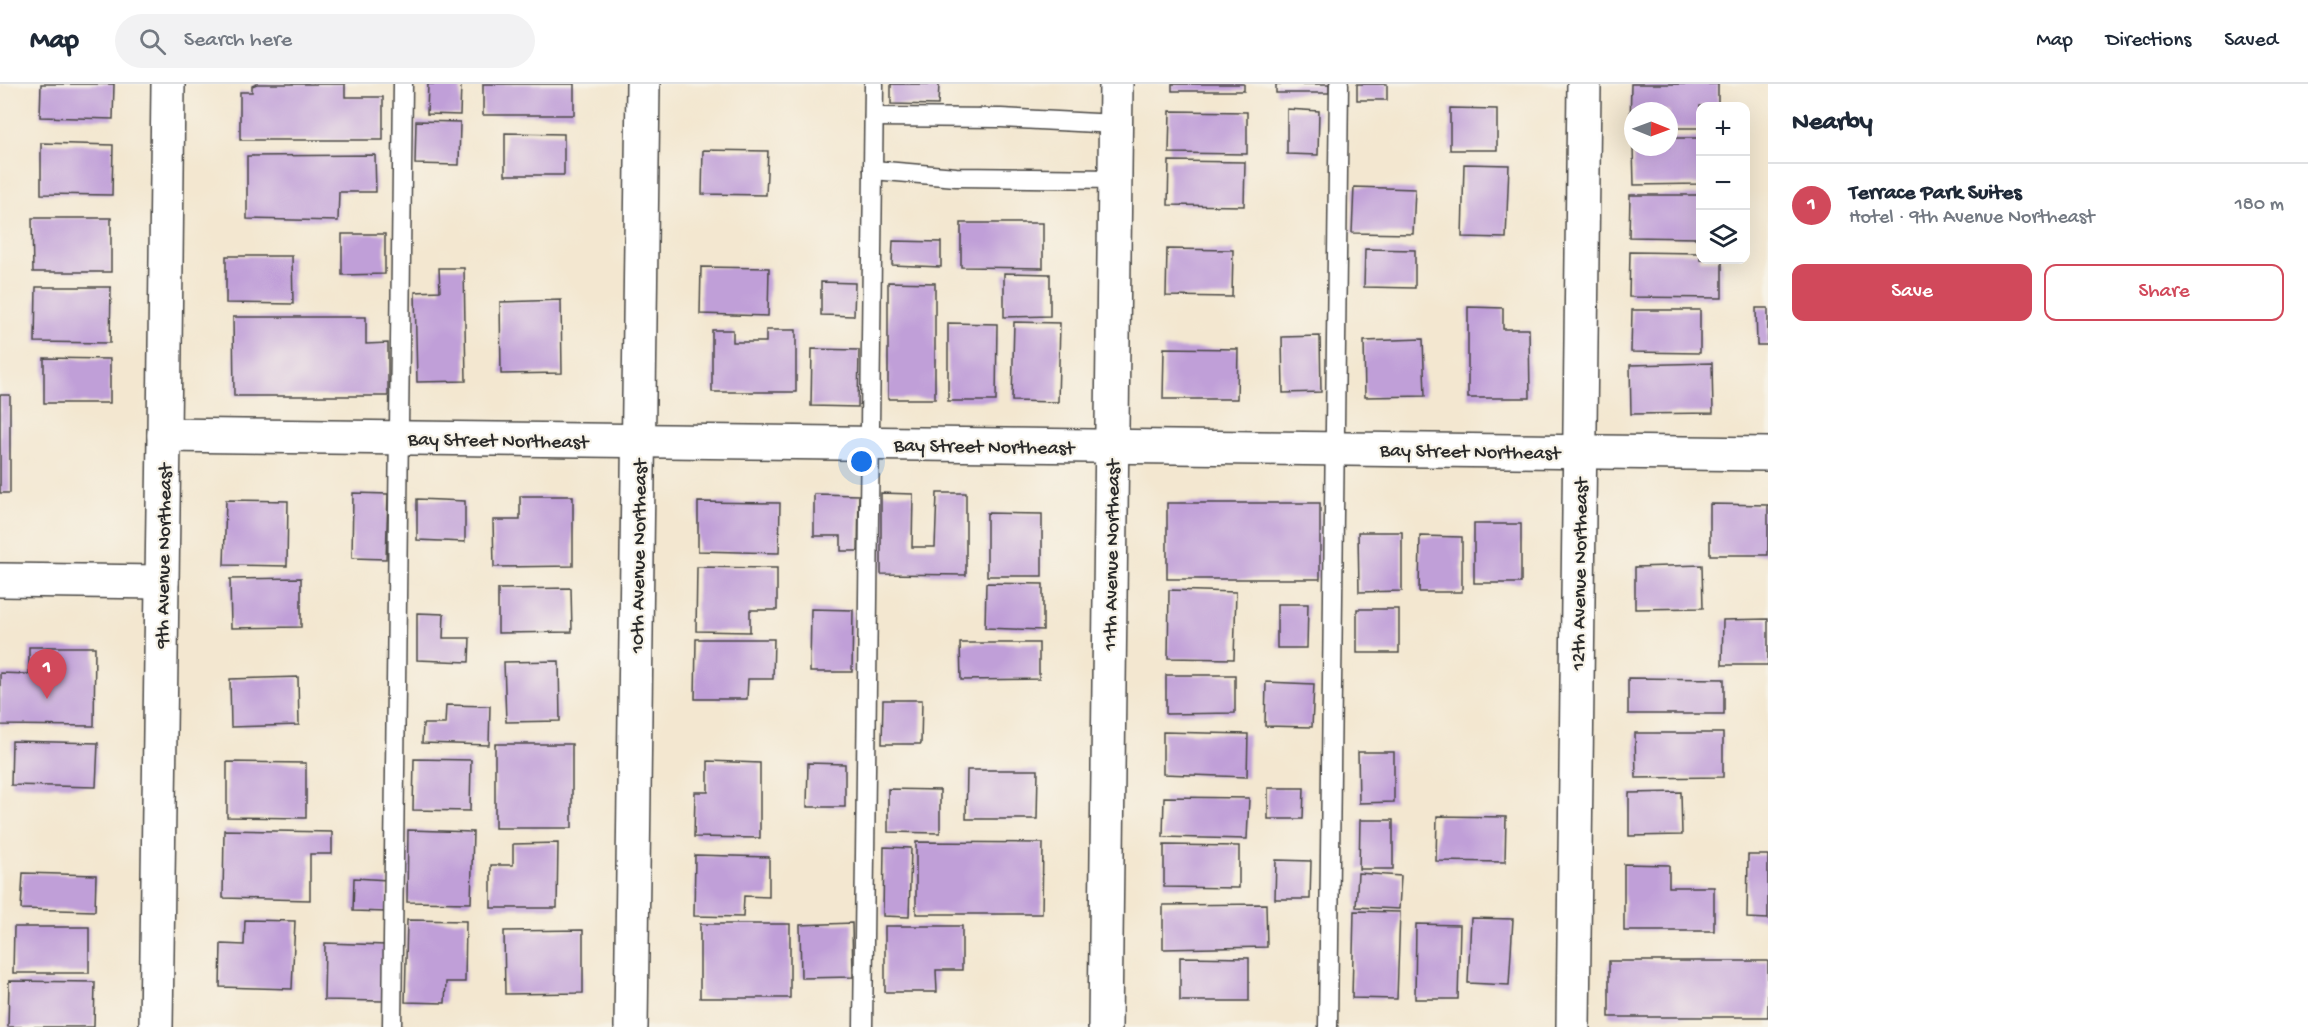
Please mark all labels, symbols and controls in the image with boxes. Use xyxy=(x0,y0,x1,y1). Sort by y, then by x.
search box xyxy=(115,14,535,68)
text: Map xyxy=(30,25,79,58)
icon: search xyxy=(136,25,169,58)
text: Search here xyxy=(184,28,292,54)
text: Map xyxy=(2036,29,2073,54)
text: Directions xyxy=(2106,29,2191,54)
text: Saved xyxy=(2224,29,2278,54)
north arrow xyxy=(1624,102,1678,156)
map controls xyxy=(1696,102,1750,264)
button: + xyxy=(1696,102,1750,156)
text: Nearby xyxy=(1792,108,1873,139)
button: − xyxy=(1696,156,1750,210)
text: Terrace Park Suites xyxy=(1849,181,2022,207)
text: 1 xyxy=(1807,194,1816,217)
text: 180 m xyxy=(2235,194,2284,217)
text: Hotel · 9th Avenue Northeast xyxy=(1849,207,2094,230)
button: layers xyxy=(1696,210,1750,264)
button: Save xyxy=(1792,264,2032,321)
button: Share xyxy=(2044,264,2284,321)
street label: Bay Street Northeast xyxy=(407,429,590,456)
street label: Bay Street Northeast xyxy=(893,435,1076,462)
street label: Bay Street Northeast xyxy=(1379,440,1562,467)
your location xyxy=(847,447,876,476)
street label: 10th Avenue Northeast xyxy=(627,457,654,654)
street label: 11th Avenue Northeast xyxy=(1100,458,1127,652)
street label: 9th Avenue Northeast xyxy=(152,462,179,650)
street label: 12th Avenue Northeast xyxy=(1568,476,1595,672)
pin: 1 xyxy=(28,650,66,699)

